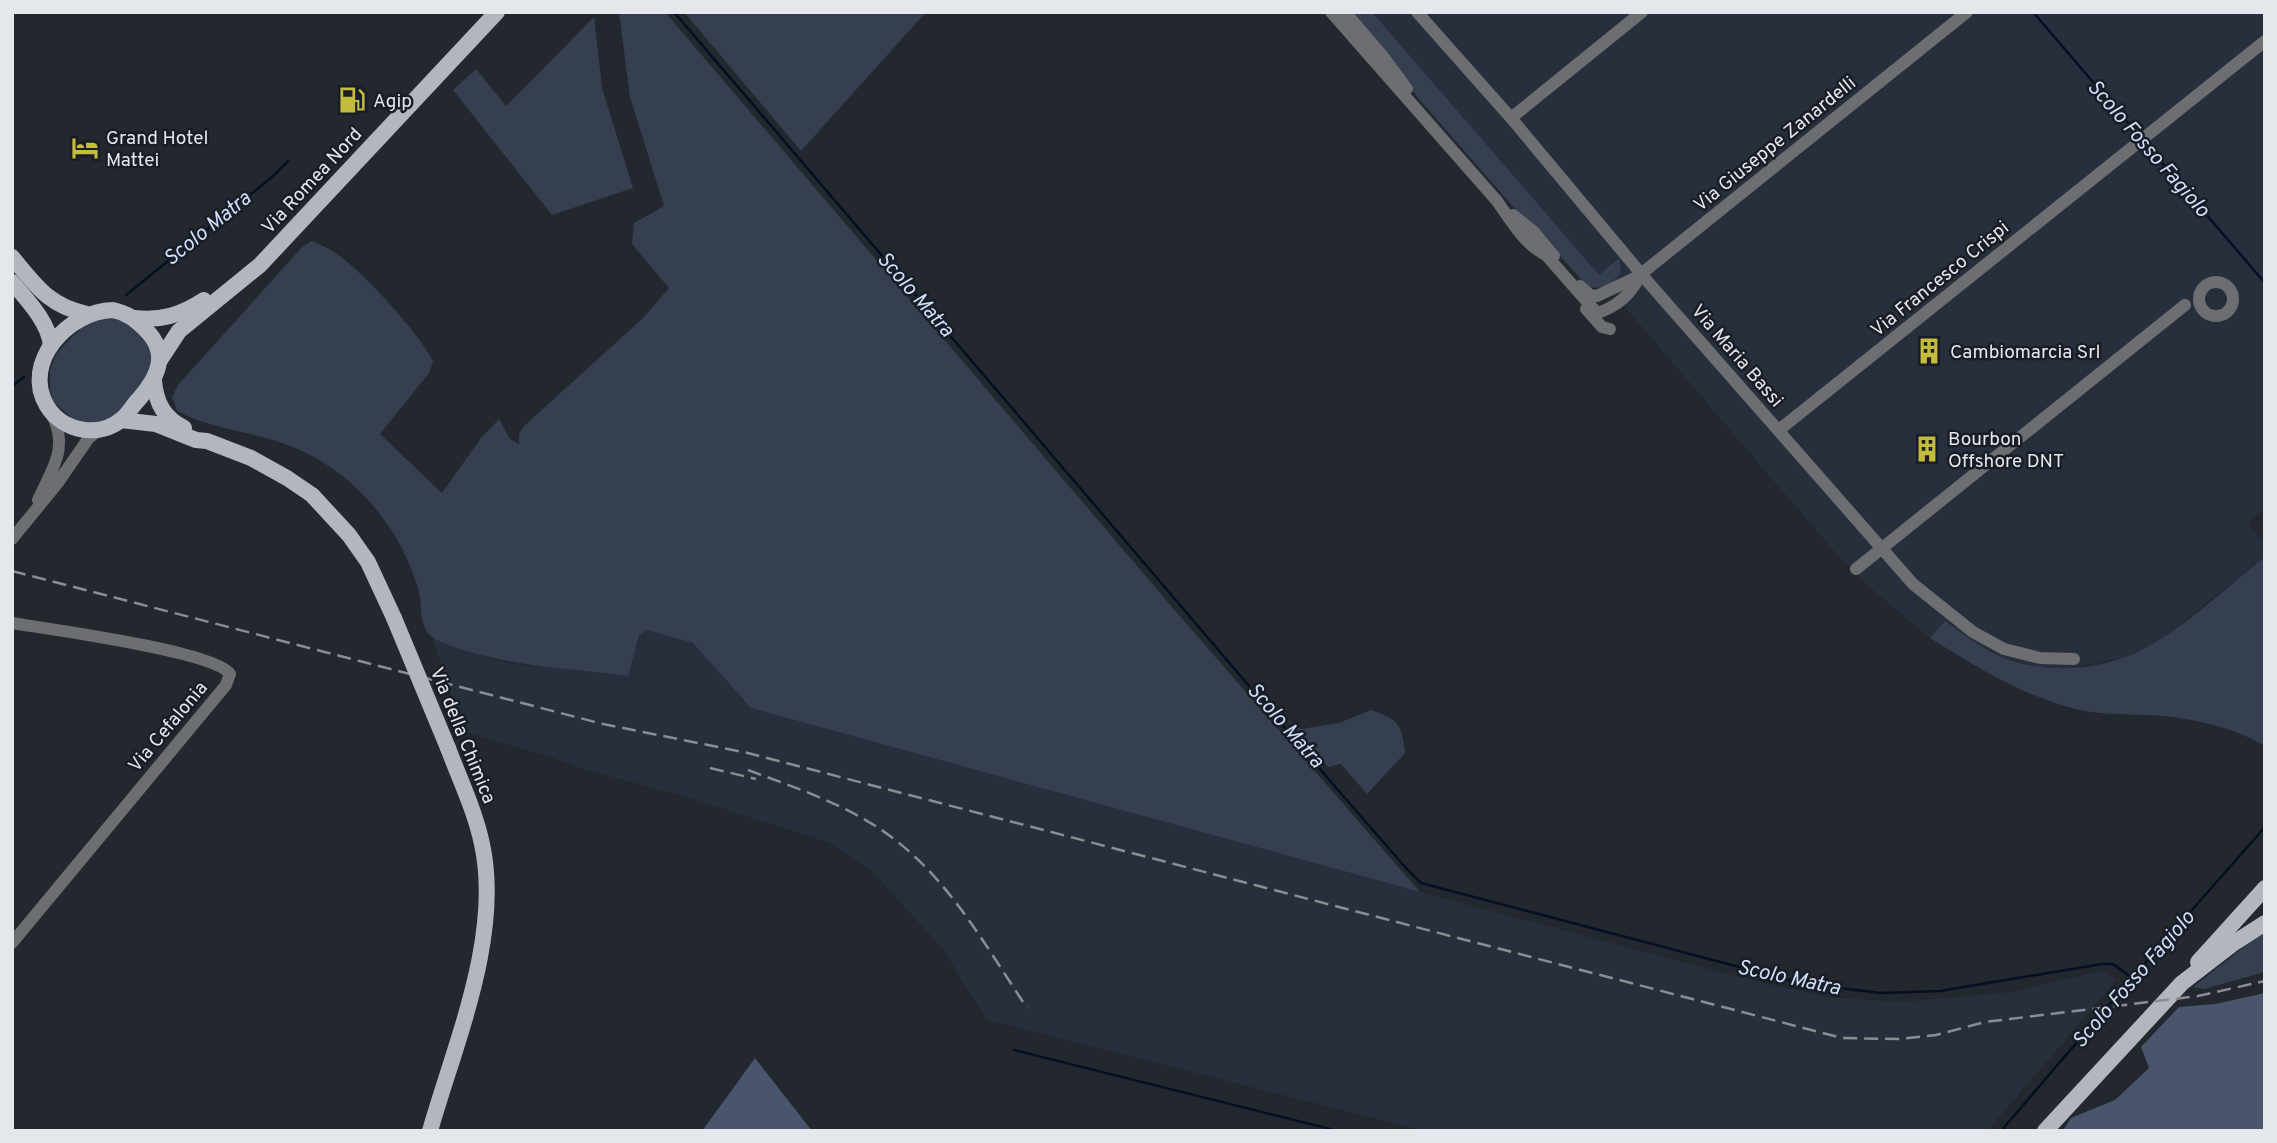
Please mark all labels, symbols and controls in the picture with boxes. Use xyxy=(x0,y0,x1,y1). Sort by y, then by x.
street label: Via Giuseppe Zanardelli xyxy=(1689,72,1861,217)
water label: Scolo Fosso Fagiolo xyxy=(2081,74,2216,224)
fuel station icon: Agip xyxy=(337,85,367,115)
place label: Agip xyxy=(373,90,412,114)
street label: Via Romea Nord xyxy=(257,123,368,240)
place label: Grand Hotel Mattei xyxy=(106,127,208,173)
hotel icon: Grand Hotel Mattei xyxy=(70,133,100,163)
water label: Scolo Matra xyxy=(159,185,257,273)
street label: Via Francesco Crispi xyxy=(1866,216,2014,343)
water label: Scolo Matra xyxy=(870,246,960,344)
street label: Via Maria Bassi xyxy=(1685,300,1788,413)
building icon: Cambiomarcia Srl xyxy=(1914,336,1944,366)
place label: Cambiomarcia Srl xyxy=(1950,341,2100,365)
place label: Bourbon Offshore DNT xyxy=(1948,428,2064,474)
building icon: Bourbon Offshore DNT xyxy=(1912,434,1942,464)
street label: Via della Chimica xyxy=(424,664,500,807)
street label: Via Cefalonia xyxy=(124,677,213,778)
water label: Scolo Matra xyxy=(1240,677,1330,775)
water label: Scolo Fosso Fagiolo xyxy=(2067,905,2202,1055)
water label: Scolo Matra xyxy=(1734,954,1843,1003)

